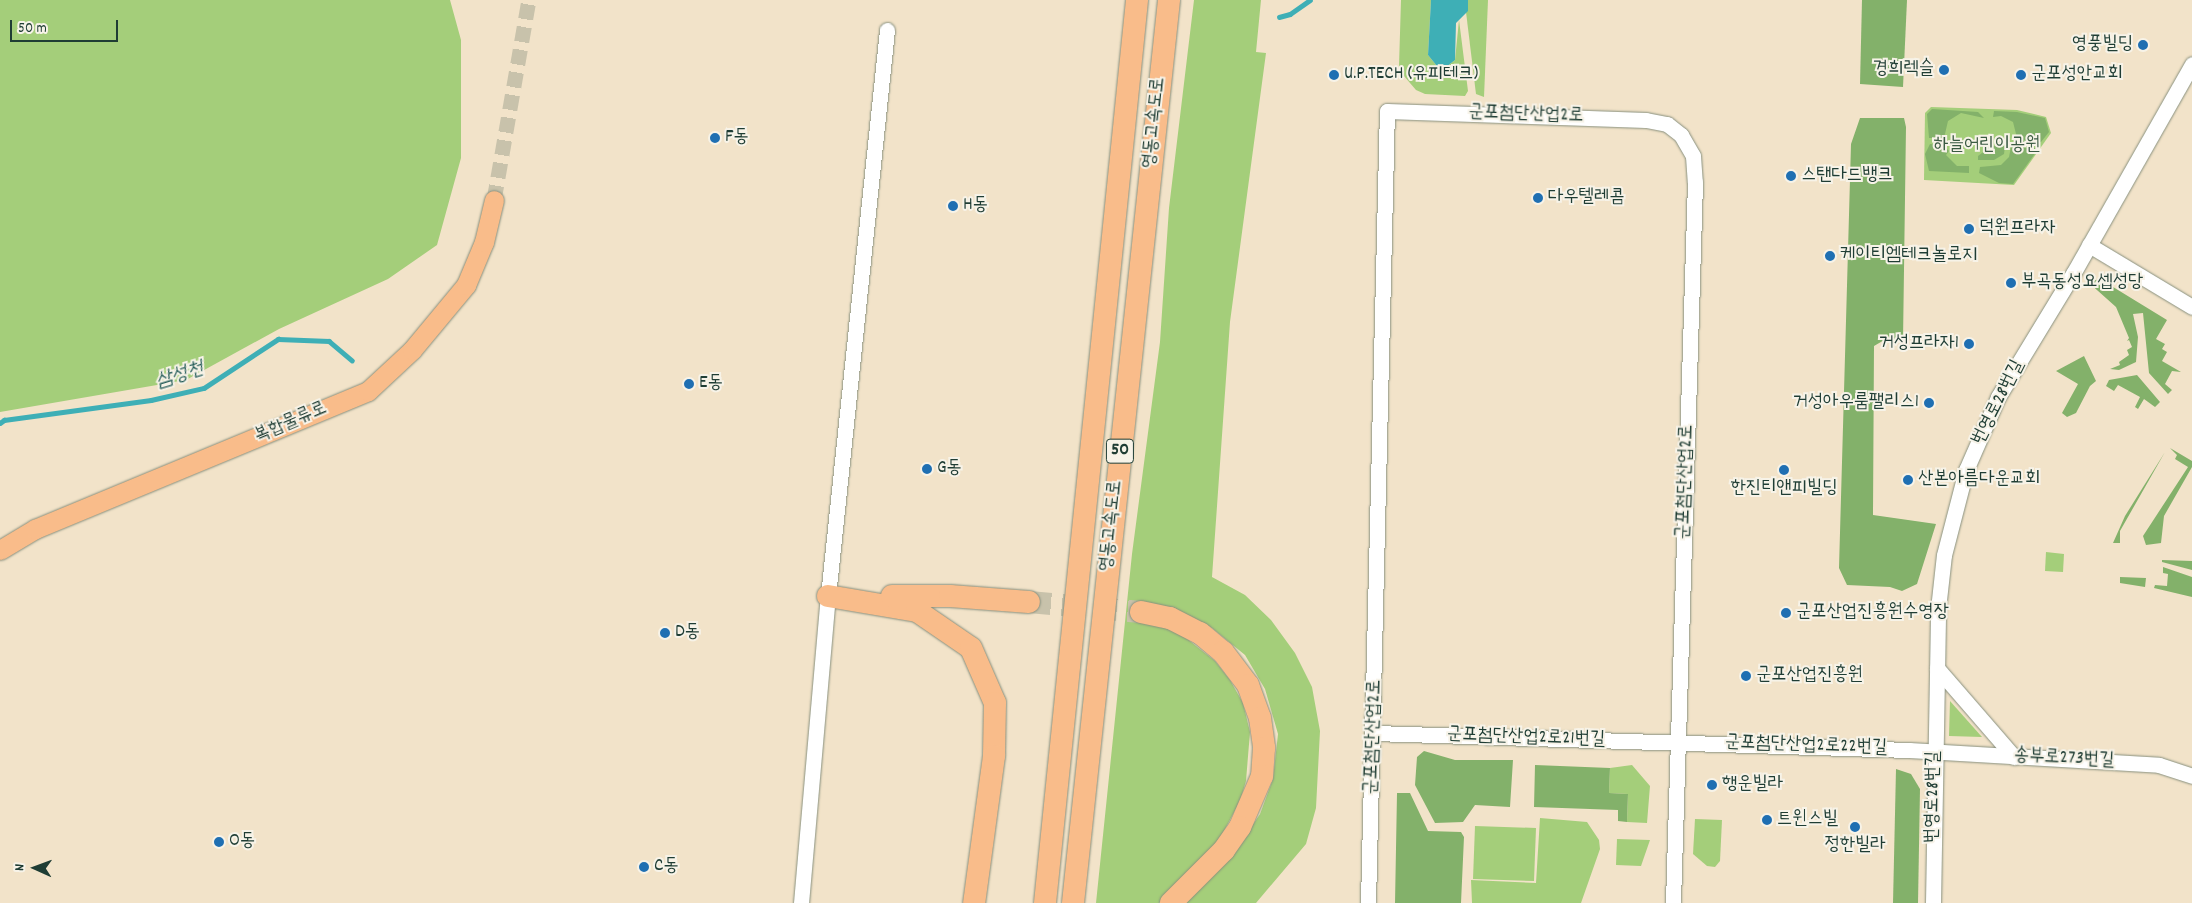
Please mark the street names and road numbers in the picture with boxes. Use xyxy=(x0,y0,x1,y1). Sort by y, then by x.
street label: 영동고속도로 xyxy=(1139,76,1171,170)
street label: 군포첨단산업2로 xyxy=(1468,102,1584,128)
street label: 번영로28번길 xyxy=(1968,357,2030,449)
street label: 복합물류로 xyxy=(251,398,331,448)
street label: 군포첨단산업2로 xyxy=(1673,424,1699,540)
road number: 50 xyxy=(1105,436,1135,466)
street label: 영동고속도로 xyxy=(1096,479,1128,573)
street label: 군포첨단산업2로 xyxy=(1361,679,1387,795)
street label: 군포첨단산업2로21번길 xyxy=(1446,724,1606,752)
street label: 군포첨단산업2로22번길 xyxy=(1724,732,1888,760)
street label: 송부로273번길 xyxy=(2013,745,2115,773)
street label: 번영로28번길 xyxy=(1922,751,1946,843)

